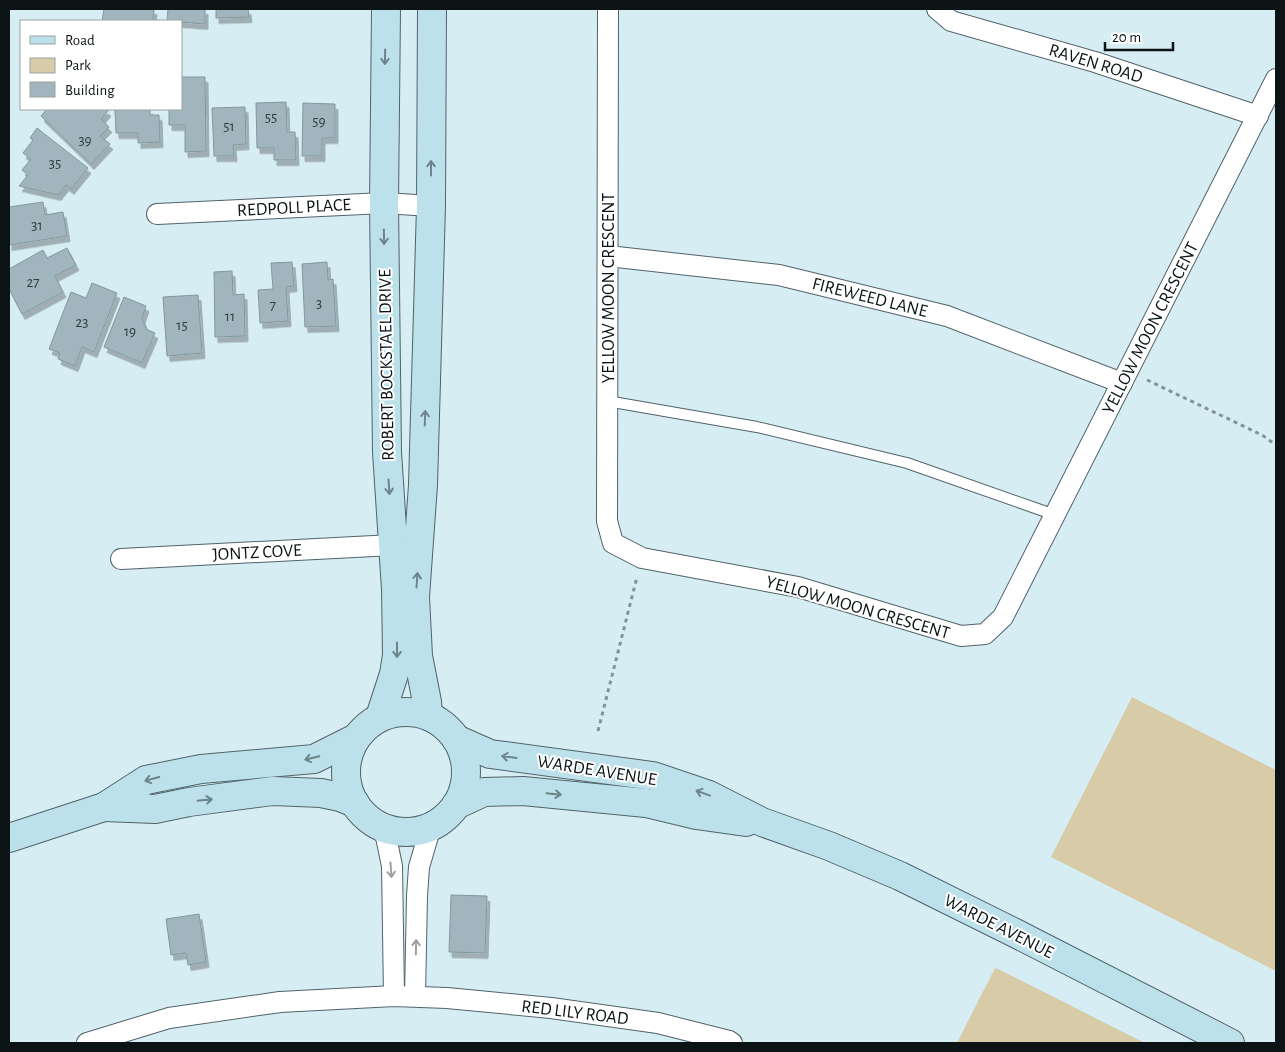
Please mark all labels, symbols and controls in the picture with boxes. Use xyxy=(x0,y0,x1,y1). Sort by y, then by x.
legend xyxy=(20,20,182,110)
scale bar xyxy=(1105,20,1172,52)
text: 20 m xyxy=(1112,30,1141,45)
text: Road xyxy=(65,33,95,48)
street label: RAVEN ROAD xyxy=(1047,41,1145,87)
one-way arrow xyxy=(380,49,390,65)
text: Park xyxy=(65,58,91,73)
text: Building xyxy=(65,83,115,98)
house number: 55 xyxy=(265,110,277,125)
house number: 59 xyxy=(312,114,326,129)
house number: 51 xyxy=(223,119,235,134)
house number: 39 xyxy=(78,133,92,148)
house number: 35 xyxy=(49,156,61,171)
one-way arrow xyxy=(426,160,436,176)
street label: YELLOW MOON CRESCENT xyxy=(600,193,618,383)
street label: REDPOLL PLACE xyxy=(237,196,352,220)
house number: 31 xyxy=(31,218,43,233)
one-way arrow xyxy=(379,229,389,245)
street label: YELLOW MOON CRESCENT xyxy=(1100,239,1202,417)
street label: ROBERT BOCKSTAEL DRIVE xyxy=(376,269,398,461)
house number: 27 xyxy=(26,275,40,290)
street label: FIREWEED LANE xyxy=(810,275,930,321)
house number: 3 xyxy=(316,296,322,311)
house number: 7 xyxy=(270,298,276,313)
house number: 11 xyxy=(225,309,235,324)
house number: 23 xyxy=(75,315,89,330)
house number: 15 xyxy=(176,318,188,333)
house number: 19 xyxy=(124,324,136,339)
one-way arrow xyxy=(421,410,430,426)
one-way arrow xyxy=(384,479,393,495)
street label: JONTZ COVE xyxy=(212,542,302,564)
one-way arrow xyxy=(412,573,421,589)
street label: YELLOW MOON CRESCENT xyxy=(764,573,952,643)
one-way arrow xyxy=(392,641,402,657)
one-way arrow xyxy=(502,752,518,762)
one-way arrow xyxy=(305,753,321,763)
street label: WARDE AVENUE xyxy=(536,753,658,789)
one-way arrow xyxy=(144,775,160,784)
one-way arrow xyxy=(695,788,711,797)
one-way arrow xyxy=(545,789,561,799)
one-way arrow xyxy=(196,796,212,805)
one-way arrow xyxy=(387,862,396,878)
street label: WARDE AVENUE xyxy=(941,892,1057,962)
one-way arrow xyxy=(411,939,421,956)
street label: RED LILY ROAD xyxy=(520,998,629,1028)

